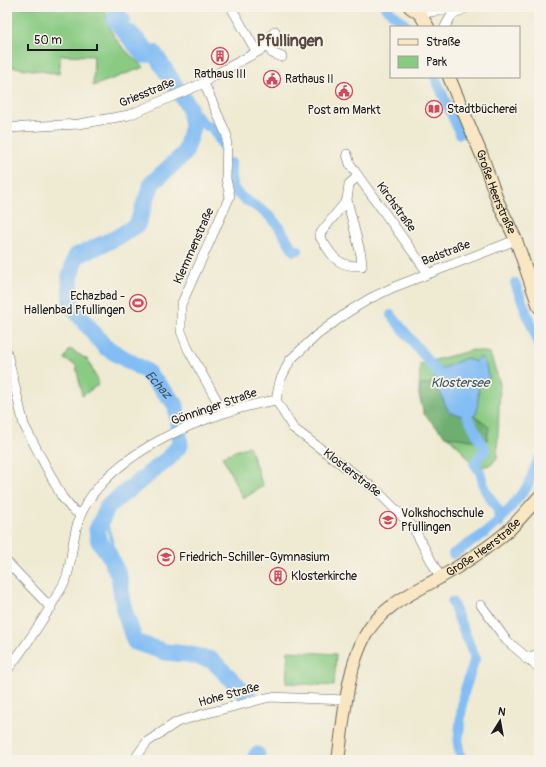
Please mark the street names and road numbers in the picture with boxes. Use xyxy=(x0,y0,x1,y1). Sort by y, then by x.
street label: Griesstraße xyxy=(117,75,177,111)
street label: Große Heerstraße xyxy=(473,147,520,236)
street label: Kirchstraße xyxy=(373,179,419,235)
street label: Klemmenstraße xyxy=(170,205,218,286)
street label: Badstraße xyxy=(420,237,472,269)
street label: Gönninger Straße xyxy=(169,385,259,429)
street label: Klosterstraße xyxy=(320,446,384,500)
street label: Große Heerstraße xyxy=(443,515,524,580)
street label: Hohe Straße xyxy=(197,680,261,710)

